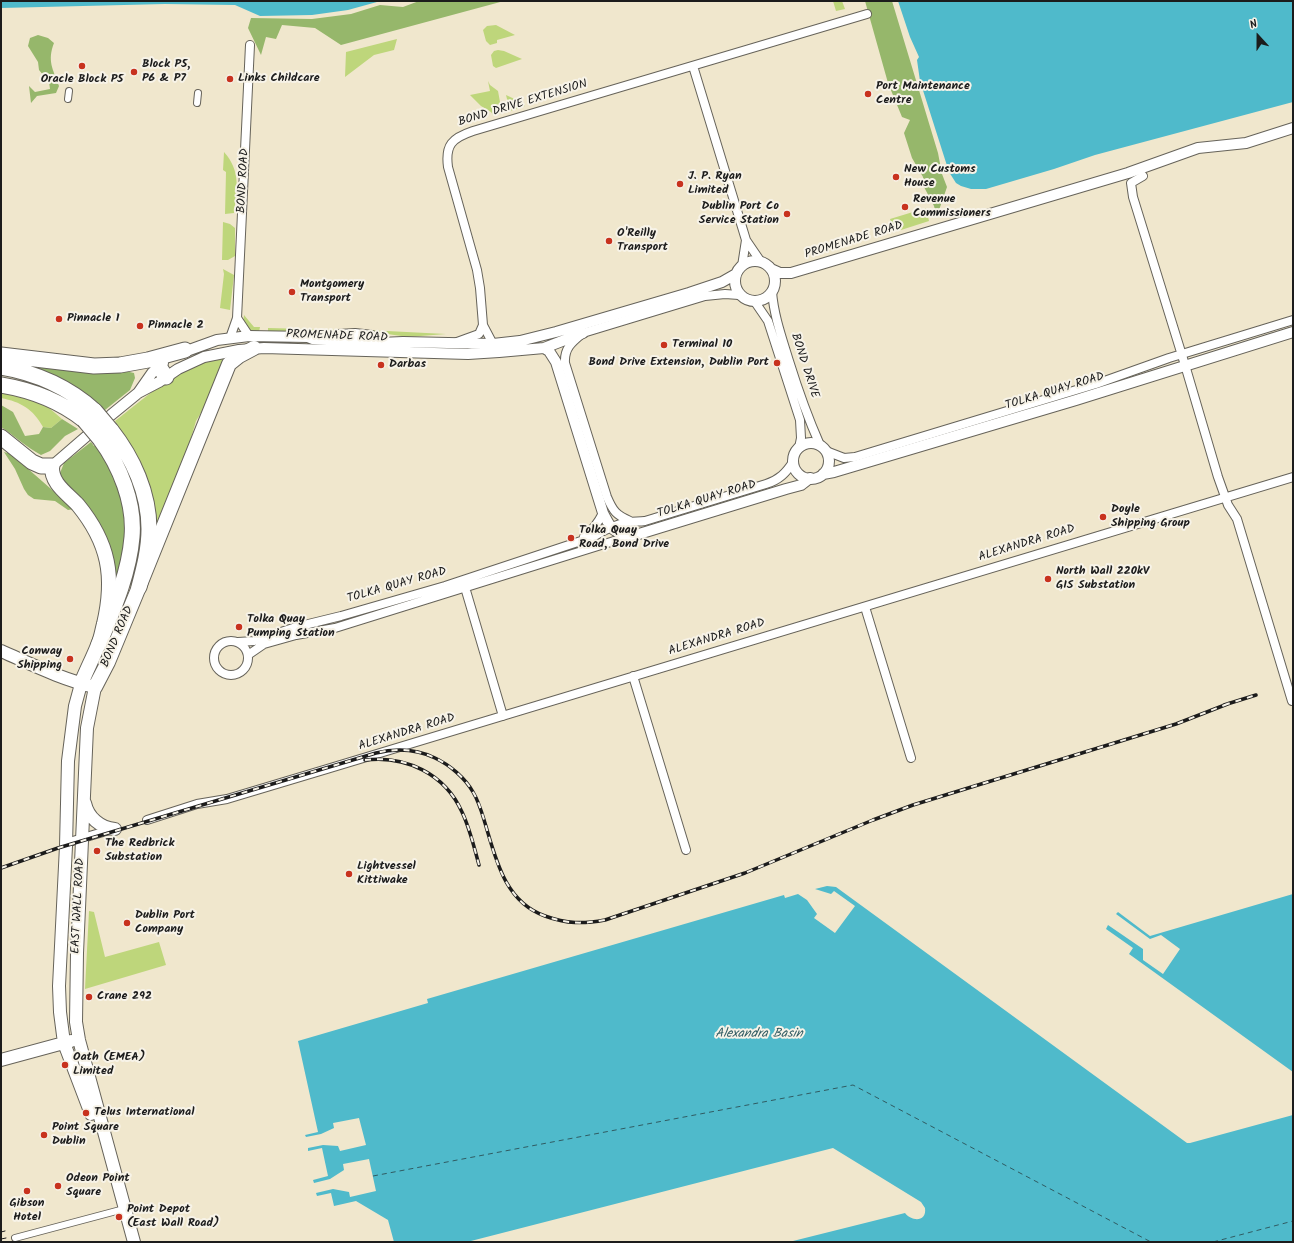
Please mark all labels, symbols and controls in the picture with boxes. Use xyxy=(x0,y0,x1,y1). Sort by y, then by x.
text: N xyxy=(1247,15,1260,34)
north arrow xyxy=(1238,16,1278,56)
place label: Block P5, P6 & P7 xyxy=(142,58,190,86)
marker: Oracle Block P5 xyxy=(77,61,87,71)
marker: Block P5, P6 & P7 xyxy=(129,67,139,77)
place label: Links Childcare xyxy=(238,72,320,86)
place label: Oracle Block P5 xyxy=(41,73,123,87)
marker: Links Childcare xyxy=(225,74,235,84)
street label: BOND DRIVE EXTENSION xyxy=(457,78,589,130)
place label: Port Maintenance Centre xyxy=(876,80,970,108)
marker: Port Maintenance Centre xyxy=(863,89,873,99)
street label: BOND ROAD xyxy=(235,148,253,214)
place label: New Customs House xyxy=(904,163,976,191)
place label: J. P. Ryan Limited xyxy=(688,170,742,198)
marker: New Customs House xyxy=(891,172,901,182)
marker: J. P. Ryan Limited xyxy=(675,179,685,189)
place label: Revenue Commissioners xyxy=(913,193,991,221)
place label: Dublin Port Co Service Station xyxy=(699,200,779,228)
marker: Revenue Commissioners xyxy=(900,202,910,212)
marker: Dublin Port Co Service Station xyxy=(782,209,792,219)
street label: PROMENADE ROAD xyxy=(803,219,905,263)
place label: O'Reilly Transport xyxy=(617,227,668,255)
marker: O'Reilly Transport xyxy=(604,236,614,246)
place label: Montgomery Transport xyxy=(300,278,364,306)
marker: Montgomery Transport xyxy=(287,287,297,297)
place label: Pinnacle 1 xyxy=(67,312,119,326)
marker: Pinnacle 1 xyxy=(54,314,64,324)
place label: Pinnacle 2 xyxy=(148,319,204,333)
marker: Pinnacle 2 xyxy=(135,321,145,331)
street label: PROMENADE ROAD xyxy=(286,328,388,346)
street label: BOND DRIVE xyxy=(787,332,821,400)
place label: Terminal 10 xyxy=(672,338,732,352)
marker: Terminal 10 xyxy=(659,340,669,350)
place label: Bond Drive Extension, Dublin Port xyxy=(588,356,769,370)
place label: Darbas xyxy=(389,358,426,372)
marker: Bond Drive Extension, Dublin Port xyxy=(772,358,782,368)
marker: Darbas xyxy=(376,360,386,370)
street label: TOLKA QUAY ROAD xyxy=(1004,370,1106,414)
street label: TOLKA QUAY ROAD xyxy=(656,478,758,522)
place label: Doyle Shipping Group xyxy=(1111,503,1190,531)
marker: Doyle Shipping Group xyxy=(1098,512,1108,522)
street label: ALEXANDRA ROAD xyxy=(977,522,1077,566)
place label: Tolka Quay Road, Bond Drive xyxy=(579,524,669,552)
marker: Tolka Quay Road, Bond Drive xyxy=(566,533,576,543)
street label: TOLKA QUAY ROAD xyxy=(346,565,448,607)
place label: North Wall 220kV GIS Substation xyxy=(1056,565,1149,593)
marker: North Wall 220kV GIS Substation xyxy=(1043,574,1053,584)
street label: BOND ROAD xyxy=(99,604,137,670)
place label: Tolka Quay Pumping Station xyxy=(247,613,335,641)
street label: ALEXANDRA ROAD xyxy=(667,616,767,660)
marker: Tolka Quay Pumping Station xyxy=(234,622,244,632)
place label: Conway Shipping xyxy=(17,645,62,673)
marker: Conway Shipping xyxy=(65,654,75,664)
street label: ALEXANDRA ROAD xyxy=(357,711,457,755)
place label: The Redbrick Substation xyxy=(105,837,174,865)
marker: The Redbrick Substation xyxy=(92,846,102,856)
street label: EAST WALL ROAD xyxy=(69,858,89,954)
place label: Lightvessel Kittiwake xyxy=(357,860,416,888)
marker: Lightvessel Kittiwake xyxy=(344,869,354,879)
place label: Dublin Port Company xyxy=(135,909,195,937)
marker: Dublin Port Company xyxy=(122,918,132,928)
place label: Crane 292 xyxy=(97,990,152,1004)
marker: Crane 292 xyxy=(84,992,94,1002)
water label: Alexandra Basin xyxy=(715,1027,803,1043)
place label: Oath (EMEA) Limited xyxy=(73,1051,145,1079)
marker: Oath (EMEA) Limited xyxy=(60,1060,70,1070)
place label: Telus International xyxy=(94,1106,194,1120)
marker: Telus International xyxy=(81,1108,91,1118)
place label: Point Square Dublin xyxy=(52,1121,119,1149)
marker: Point Square Dublin xyxy=(39,1130,49,1140)
place label: Odeon Point Square xyxy=(66,1172,130,1200)
marker: Odeon Point Square xyxy=(53,1181,63,1191)
marker: Gibson Hotel xyxy=(22,1186,32,1196)
place label: Gibson Hotel xyxy=(10,1197,44,1225)
place label: Point Depot (East Wall Road) xyxy=(127,1203,219,1231)
marker: Point Depot (East Wall Road) xyxy=(114,1212,124,1222)

